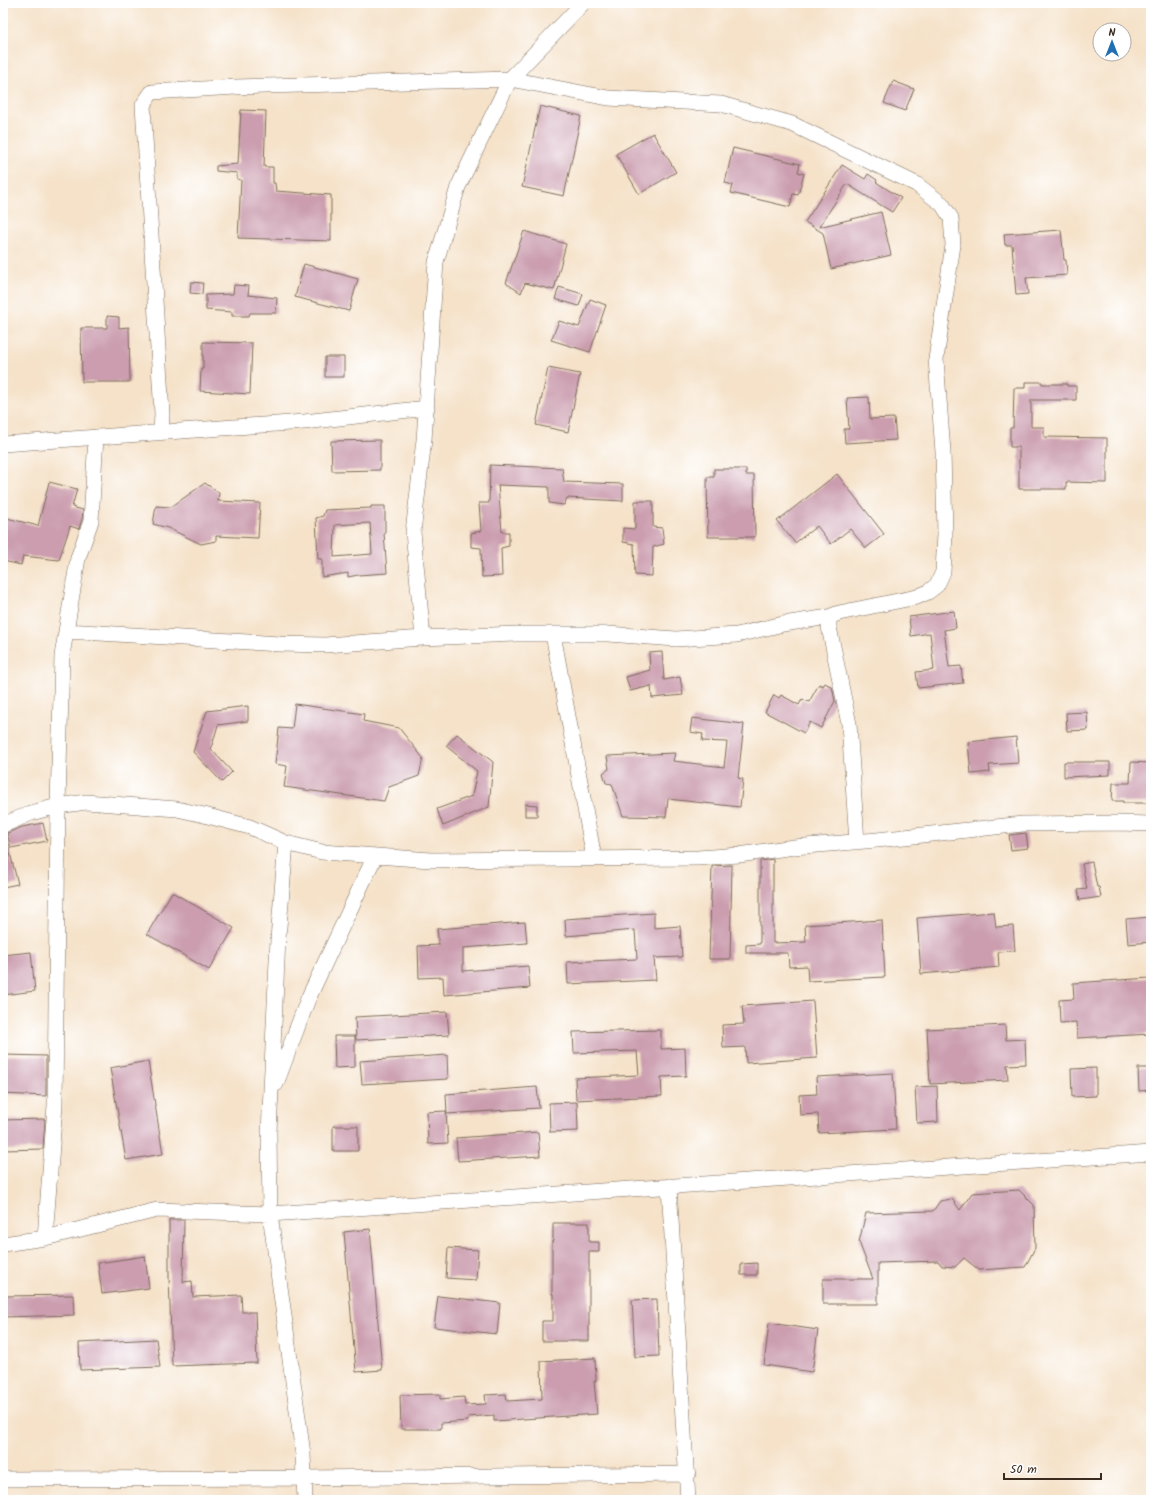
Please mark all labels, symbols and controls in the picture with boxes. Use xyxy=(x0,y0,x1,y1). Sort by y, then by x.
north arrow xyxy=(1092,22,1132,62)
text: N xyxy=(1109,24,1116,42)
scale bar xyxy=(1004,1455,1101,1481)
text: 50 m xyxy=(1010,1460,1037,1479)

